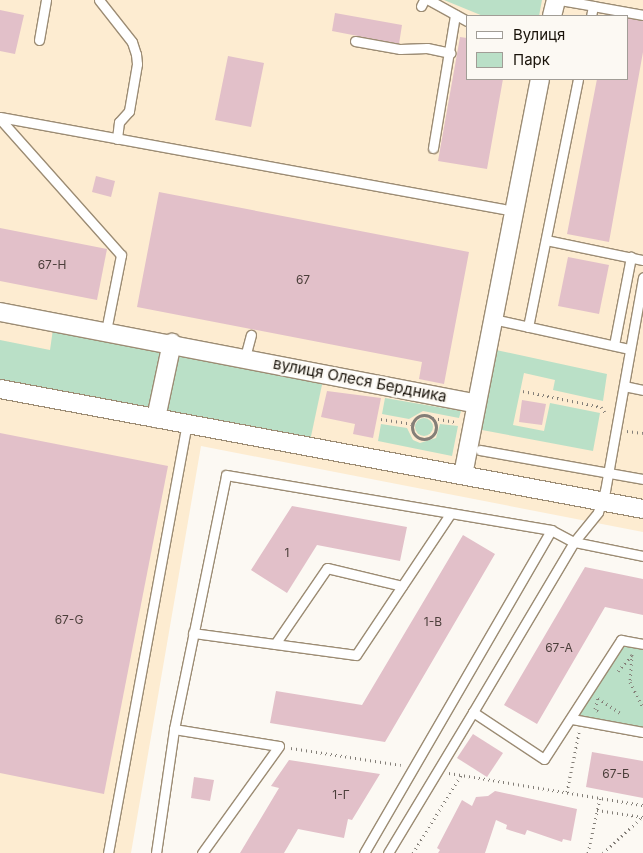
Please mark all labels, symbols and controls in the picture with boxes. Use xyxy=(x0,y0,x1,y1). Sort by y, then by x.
legend xyxy=(466,15,628,80)
text: Вулиця xyxy=(513,25,565,44)
text: Парк xyxy=(513,50,550,69)
house number: 67-Н xyxy=(38,258,66,272)
house number: 67 xyxy=(296,273,310,287)
street label: вулиця Олеся Бердника xyxy=(272,354,448,406)
house number: 1 xyxy=(285,546,289,560)
house number: 67-G xyxy=(55,613,83,627)
house number: 1-В xyxy=(424,615,442,629)
house number: 67-А xyxy=(545,641,573,655)
house number: 67-Б xyxy=(602,767,630,781)
house number: 1-Г xyxy=(332,788,350,802)

